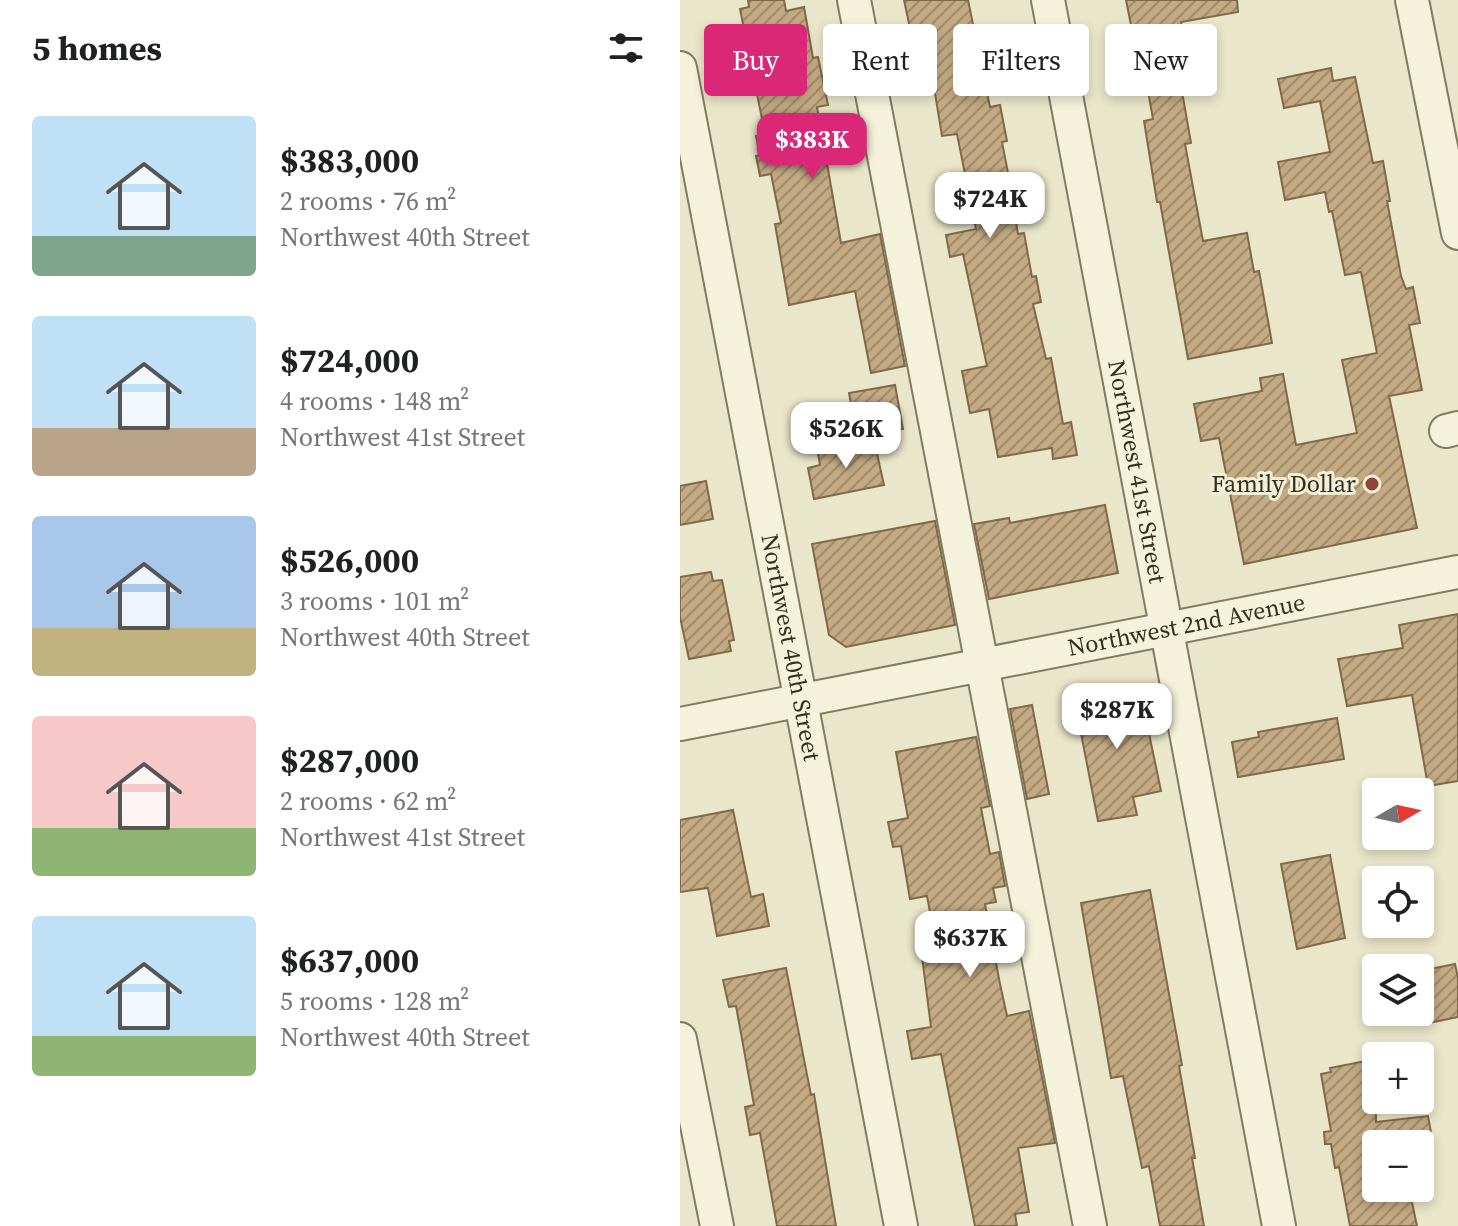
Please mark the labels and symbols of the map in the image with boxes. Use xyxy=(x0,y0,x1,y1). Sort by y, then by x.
pin: $383K xyxy=(756,113,868,181)
pin: $724K xyxy=(934,172,1046,240)
street label: Northwest 41st Street xyxy=(1100,357,1175,586)
pin: $526K xyxy=(790,402,902,470)
place label: Family Dollar xyxy=(1211,467,1356,500)
marker: Family Dollar xyxy=(1363,475,1381,493)
street label: Northwest 40th Street xyxy=(753,531,829,764)
street label: Northwest 2nd Avenue xyxy=(1065,585,1308,664)
pin: $287K xyxy=(1061,683,1173,751)
north arrow xyxy=(1362,778,1434,850)
pin: $637K xyxy=(914,911,1026,979)

